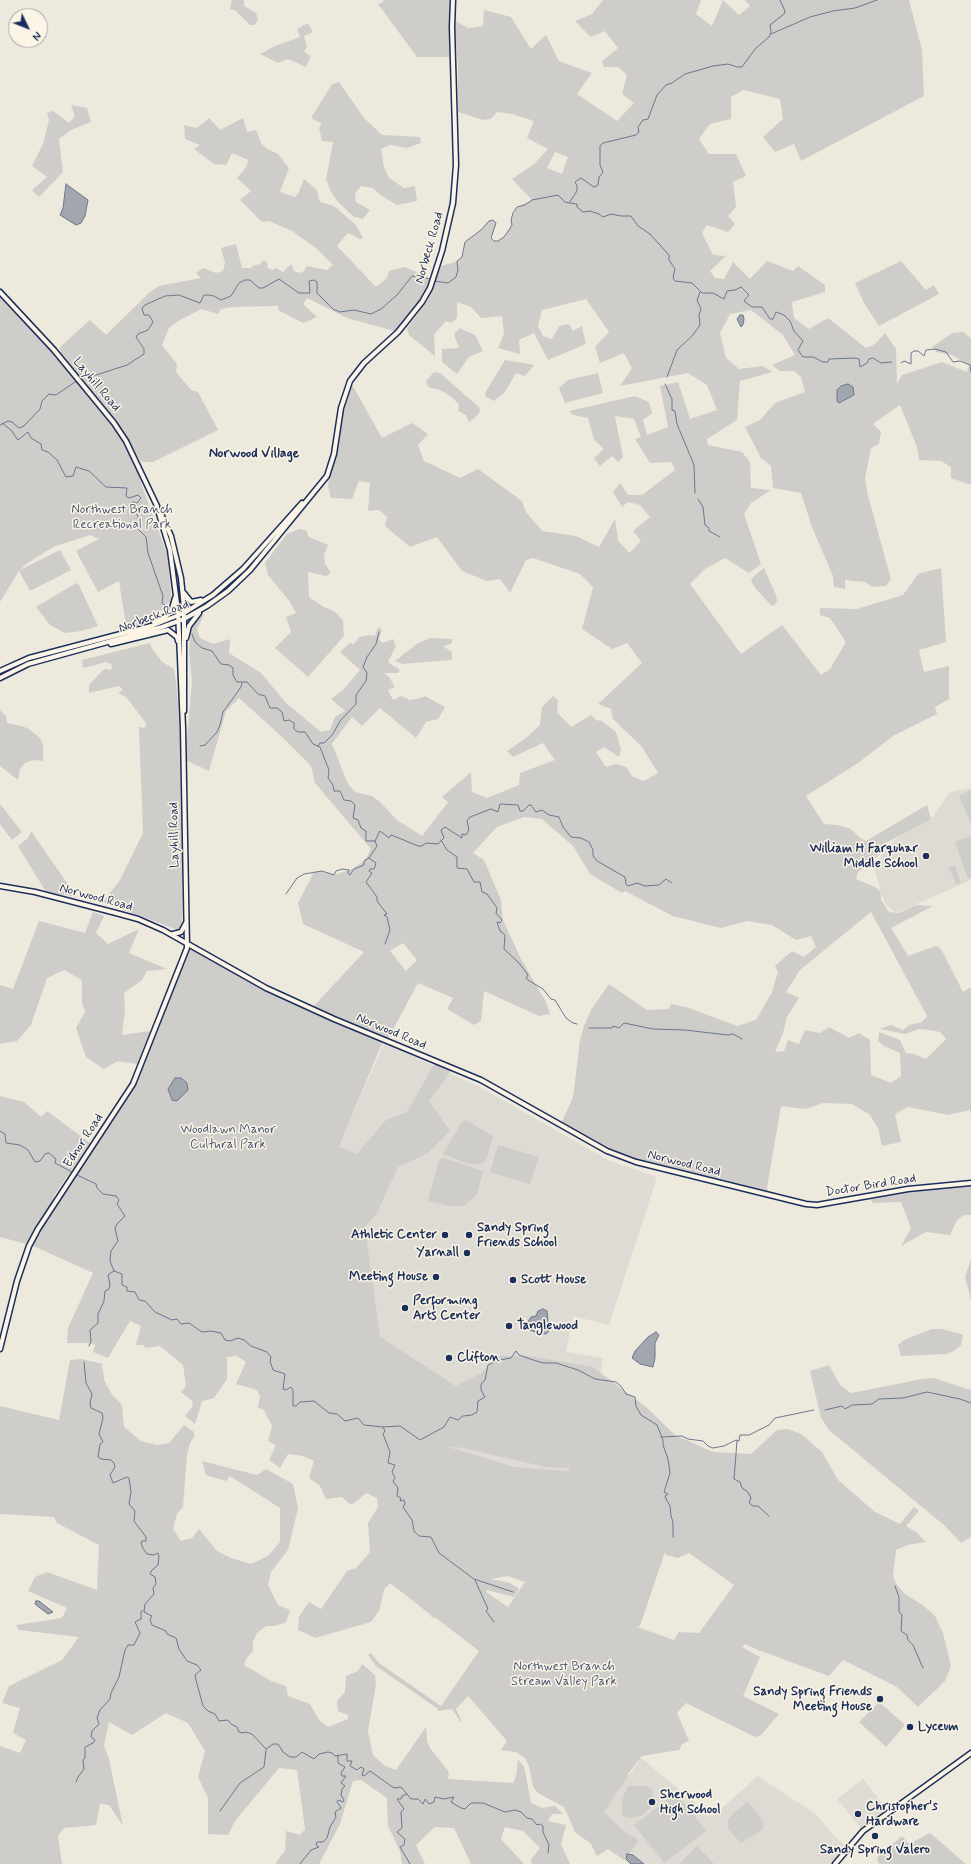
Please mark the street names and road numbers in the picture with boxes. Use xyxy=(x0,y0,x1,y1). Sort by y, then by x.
street label: Norbeck Road xyxy=(412,210,448,286)
street label: Layhill Road xyxy=(69,355,123,415)
street label: Norbeck Road xyxy=(117,597,191,637)
street label: Layhill Road xyxy=(167,802,183,868)
street label: Norwood Road xyxy=(58,881,134,915)
street label: Norwood Road xyxy=(353,1010,429,1054)
street label: Ednor Road xyxy=(61,1111,107,1171)
street label: Norwood Road xyxy=(646,1147,722,1181)
street label: Doctor Bird Road xyxy=(825,1171,917,1201)

